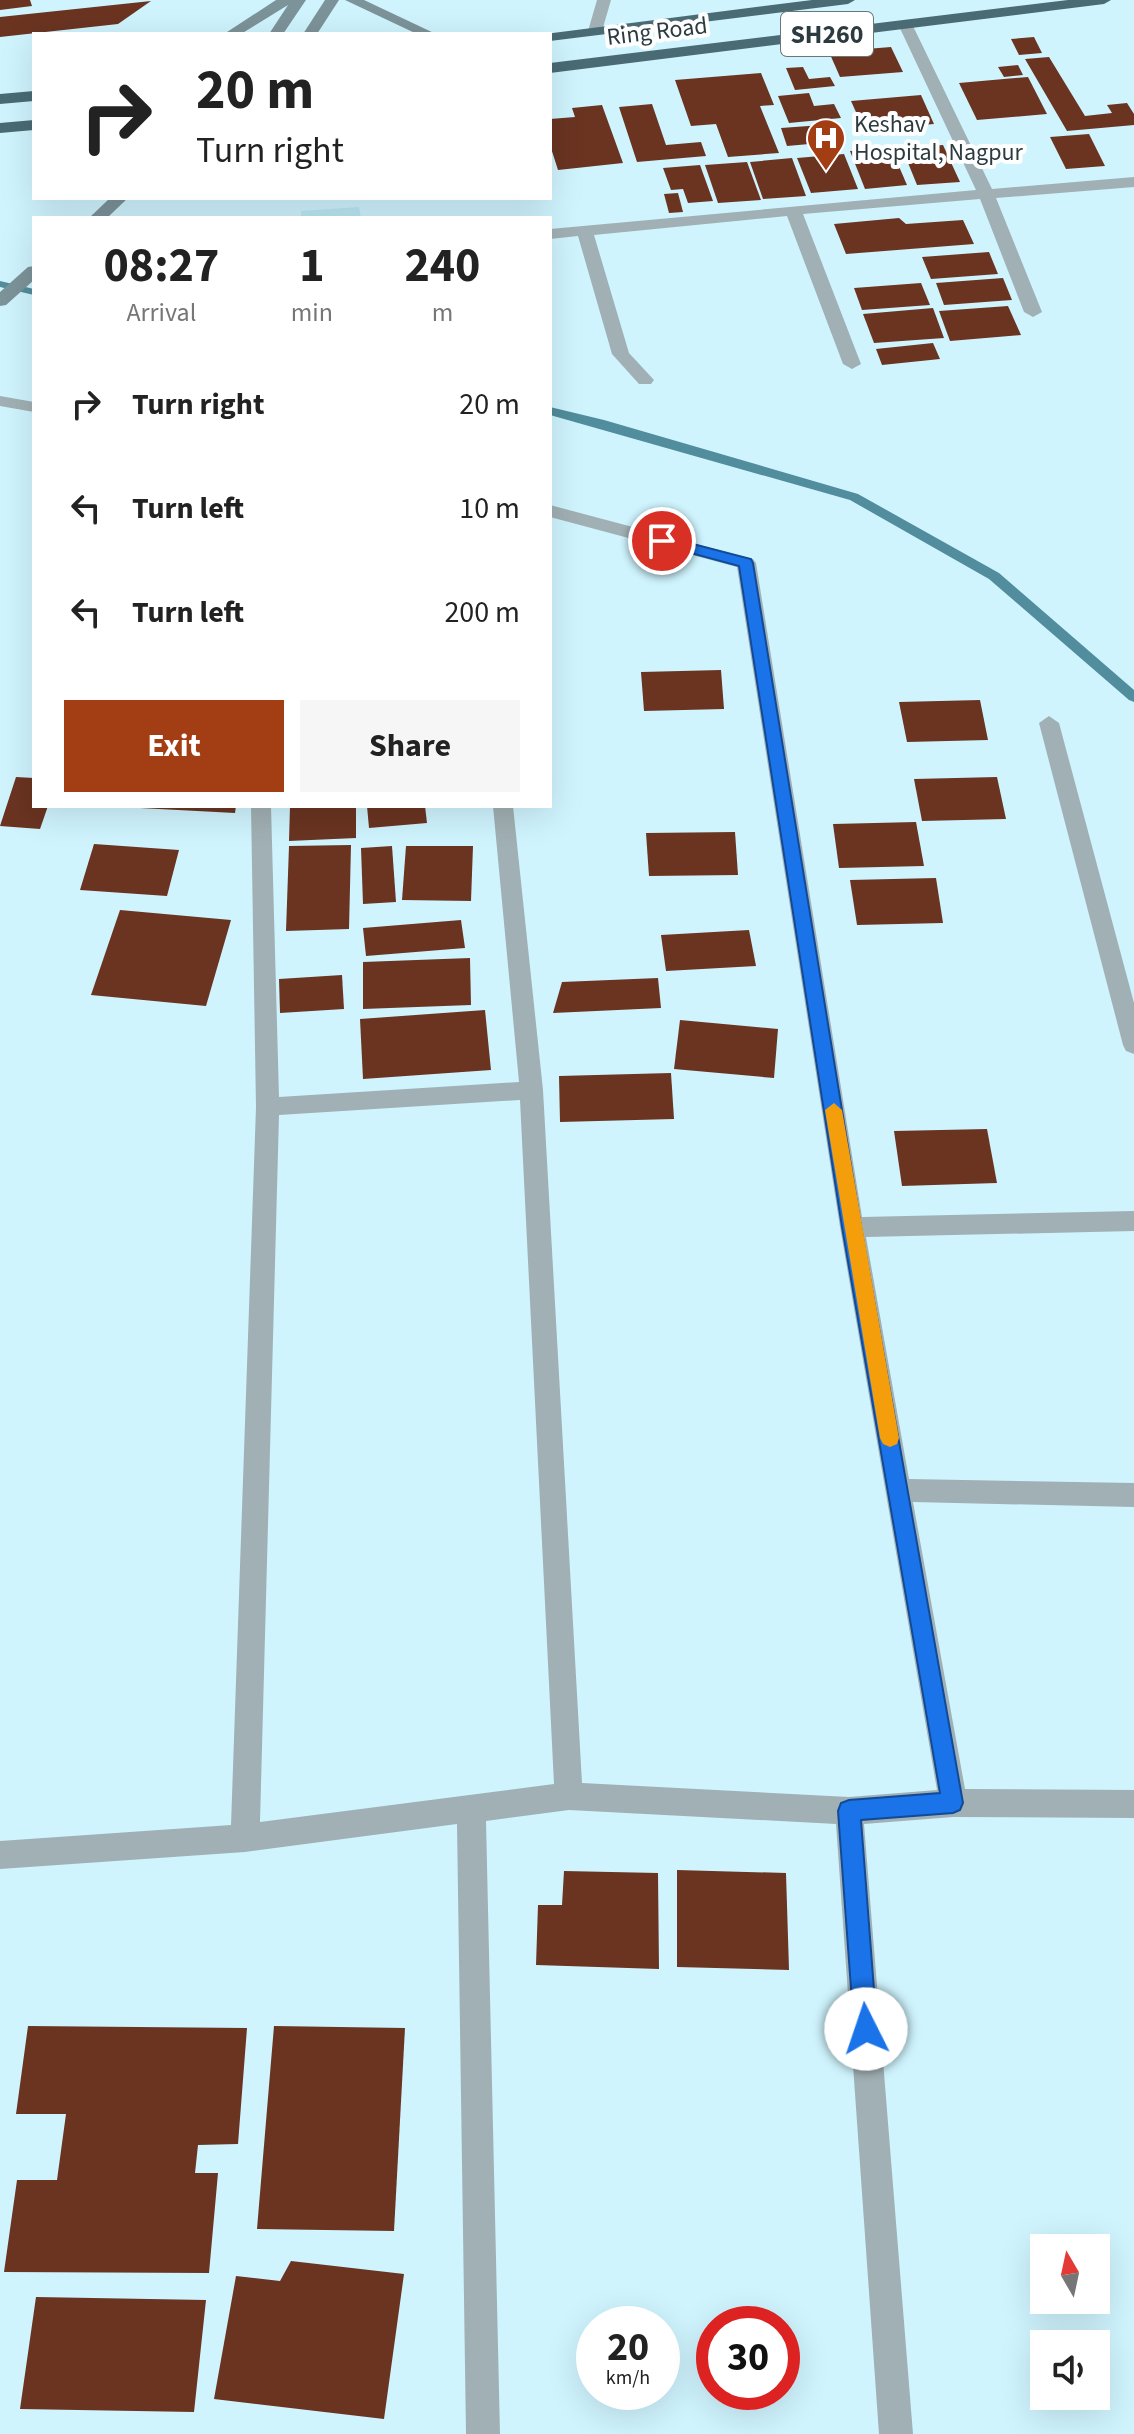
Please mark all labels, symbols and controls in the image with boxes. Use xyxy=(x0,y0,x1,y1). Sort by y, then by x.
street label: Ring Road xyxy=(605,8,709,55)
road number: SH260 xyxy=(781,12,873,56)
text: 20 m xyxy=(196,51,314,130)
icon: right xyxy=(64,64,168,168)
place label: Keshav Hospital, Nagpur xyxy=(854,107,1024,170)
hospital icon: Keshav Hospital, Nagpur xyxy=(805,117,847,172)
text: Turn right xyxy=(196,125,344,176)
text: 08:27 xyxy=(103,232,219,300)
text: 1 xyxy=(299,232,325,300)
text: 240 xyxy=(404,232,480,300)
text: Arrival xyxy=(126,294,196,331)
text: min xyxy=(291,294,333,331)
text: m xyxy=(432,294,453,331)
icon: right xyxy=(64,382,108,426)
text: Turn right xyxy=(132,383,264,426)
text: 20 m xyxy=(459,383,520,426)
icon: left xyxy=(64,486,108,530)
text: Turn left xyxy=(132,487,244,530)
text: 10 m xyxy=(459,487,520,530)
pin xyxy=(628,507,696,575)
icon: arrive xyxy=(640,519,684,563)
icon: left xyxy=(64,590,108,634)
text: Turn left xyxy=(132,591,244,634)
text: 200 m xyxy=(444,591,520,634)
button: Exit xyxy=(64,700,284,792)
button: Share xyxy=(300,700,520,792)
position arrow xyxy=(824,1987,908,2071)
north arrow xyxy=(1030,2234,1110,2314)
map controls xyxy=(1030,2234,1110,2410)
speed limit sign: 30 xyxy=(696,2306,800,2410)
text: 20 xyxy=(607,2319,649,2376)
button: sound xyxy=(1030,2330,1110,2410)
text: km/h xyxy=(606,2364,650,2392)

